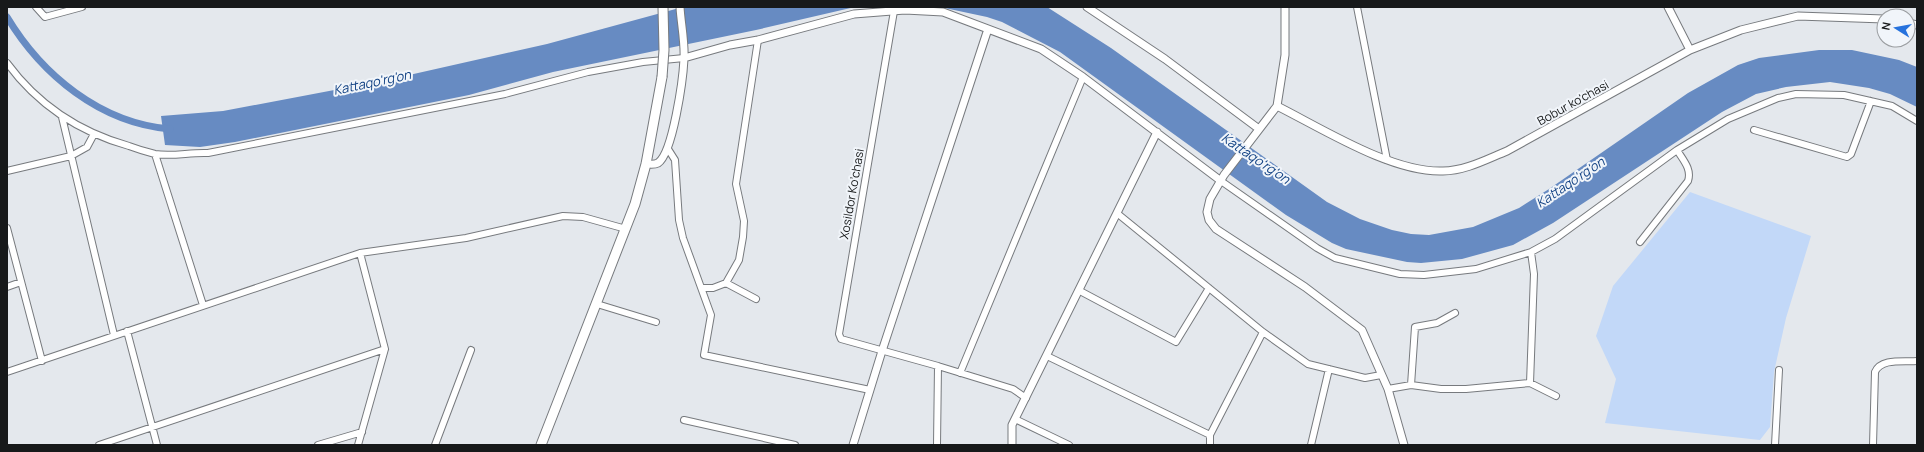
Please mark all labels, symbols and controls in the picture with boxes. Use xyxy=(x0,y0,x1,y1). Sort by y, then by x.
north arrow xyxy=(1876,8,1916,48)
text: N xyxy=(1878,21,1894,31)
water label: Kattaqo'rg'on xyxy=(331,65,414,99)
street label: Bobur ko'chasi xyxy=(1534,76,1612,129)
water label: Kattaqo'rg'on xyxy=(1218,128,1295,188)
street label: Xosildor Ko’chasi xyxy=(835,147,868,241)
water label: Kattaqo'rg'on xyxy=(1532,152,1609,212)

